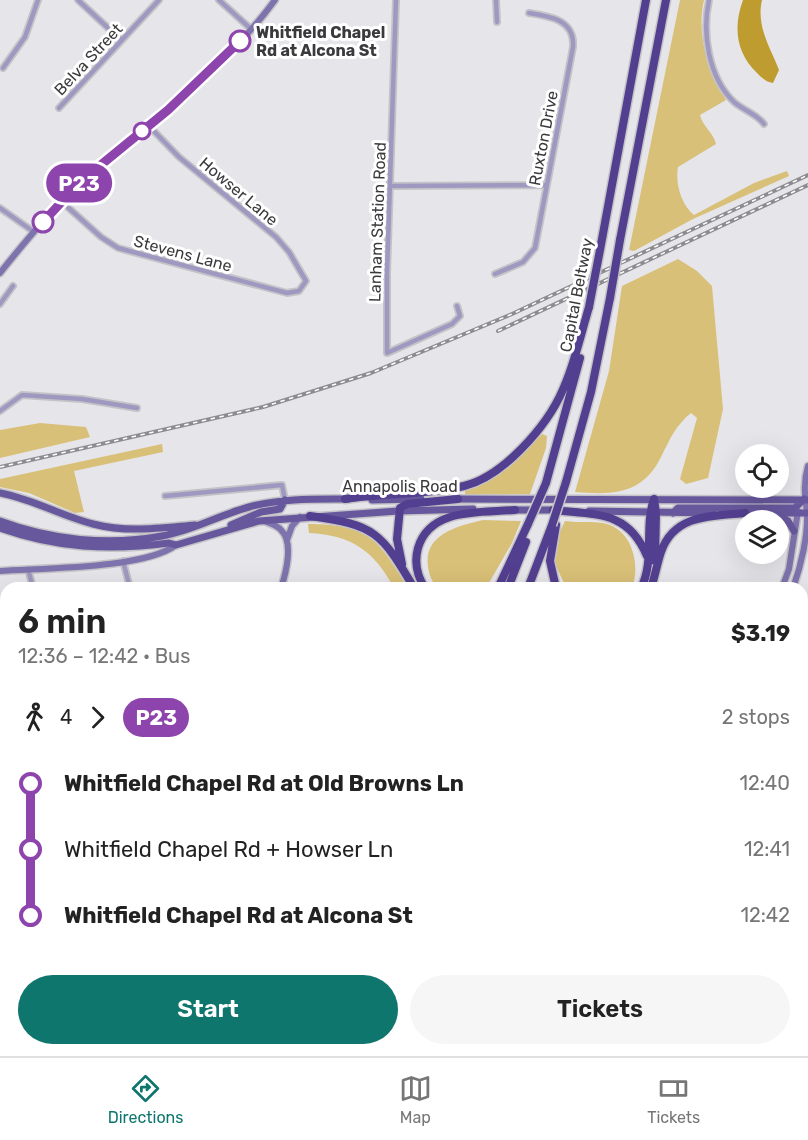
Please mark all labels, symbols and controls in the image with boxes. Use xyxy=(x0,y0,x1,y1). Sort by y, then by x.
street label: Belva Street xyxy=(50,20,126,99)
place label: Whitfield Chapel Rd at Alcona St xyxy=(256,23,385,60)
marker: Whitfield Chapel Rd at Alcona St xyxy=(229,30,251,52)
street label: Ruxton Drive xyxy=(525,89,562,187)
unlabelled marker xyxy=(133,122,151,140)
street label: Lanham Station Road xyxy=(365,142,390,302)
street label: Howser Lane xyxy=(196,153,282,230)
line badge: P23 xyxy=(44,164,113,202)
text: P23 xyxy=(58,171,100,196)
unlabelled marker xyxy=(32,211,54,233)
street label: Stevens Lane xyxy=(132,231,234,276)
street label: Capital Beltway xyxy=(556,236,597,354)
map controls xyxy=(735,444,789,564)
button: locate xyxy=(735,444,789,498)
street label: Annapolis Road xyxy=(342,477,458,496)
button: layers xyxy=(735,510,789,564)
text: 6 min xyxy=(18,602,106,641)
text: $3.19 xyxy=(731,620,790,647)
text: 12:36 – 12:42 · Bus xyxy=(18,644,190,668)
icon: walk xyxy=(18,701,51,734)
icon: forward xyxy=(81,701,114,734)
text: 4 xyxy=(60,705,72,729)
text: P23 xyxy=(135,705,177,730)
text: 2 stops xyxy=(722,705,790,729)
text: Whitfield Chapel Rd at Old Browns Ln xyxy=(64,770,464,797)
text: 12:40 xyxy=(739,771,790,795)
text: Whitfield Chapel Rd + Howser Ln xyxy=(64,836,393,863)
text: 12:41 xyxy=(744,837,790,861)
text: Whitfield Chapel Rd at Alcona St xyxy=(64,902,413,929)
text: 12:42 xyxy=(740,903,790,927)
button: Start xyxy=(18,975,398,1044)
button: Tickets xyxy=(410,975,790,1044)
tab: Directions xyxy=(108,1072,183,1127)
tab: Map xyxy=(399,1072,432,1127)
tab: Tickets xyxy=(647,1072,700,1127)

